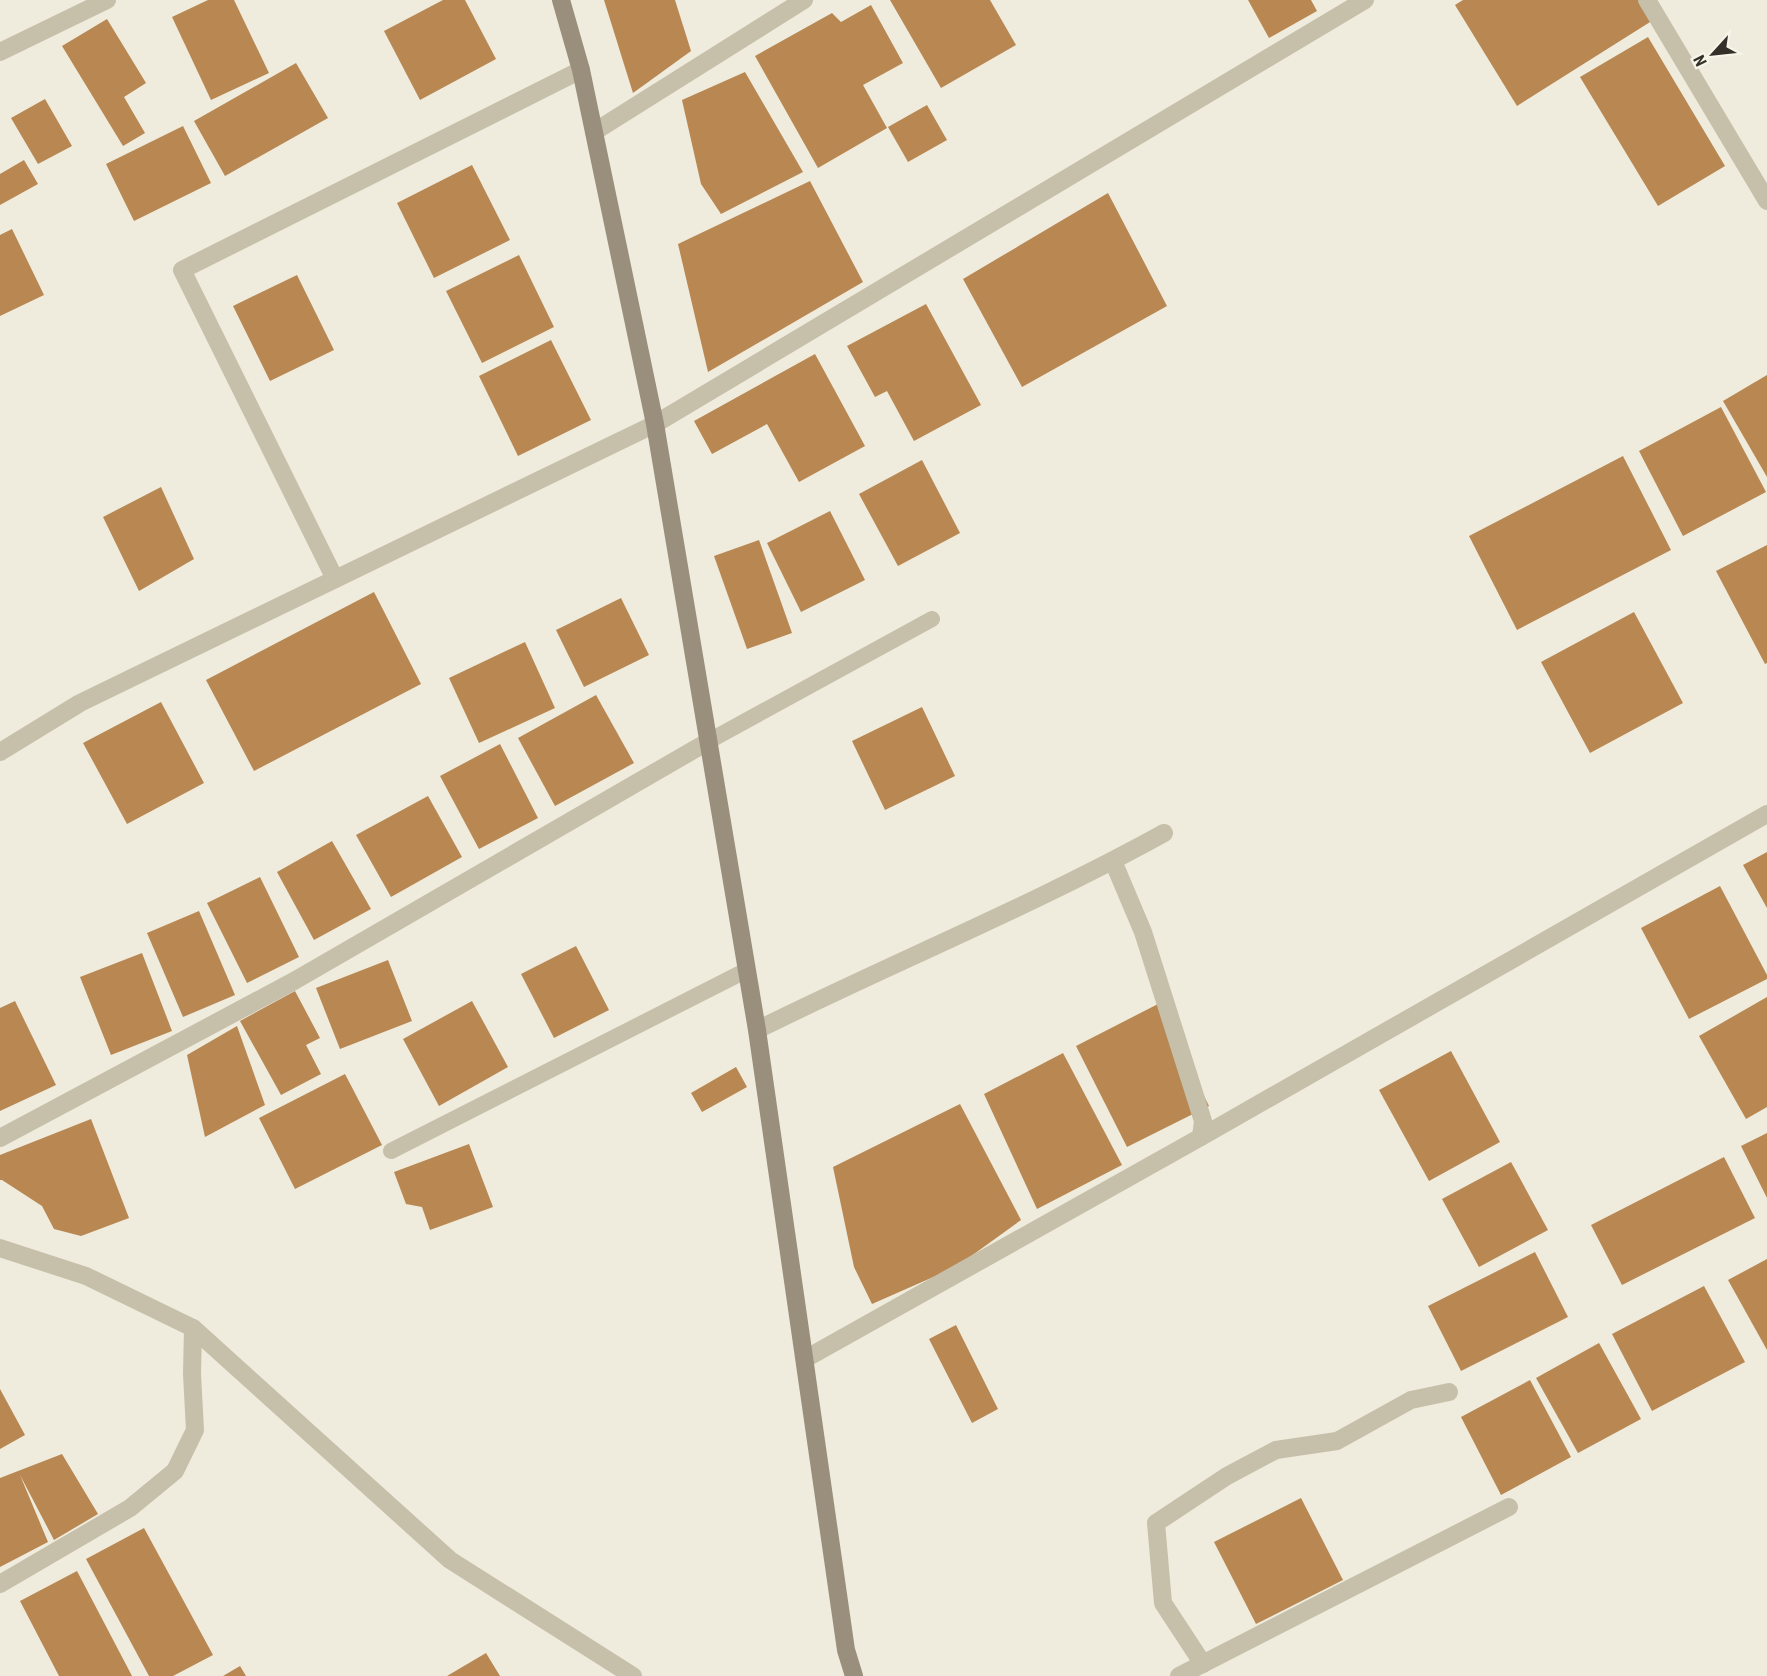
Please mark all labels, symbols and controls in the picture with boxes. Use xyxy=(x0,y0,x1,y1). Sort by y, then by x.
north arrow xyxy=(1683,24,1743,84)
text: N xyxy=(1689,52,1711,69)

